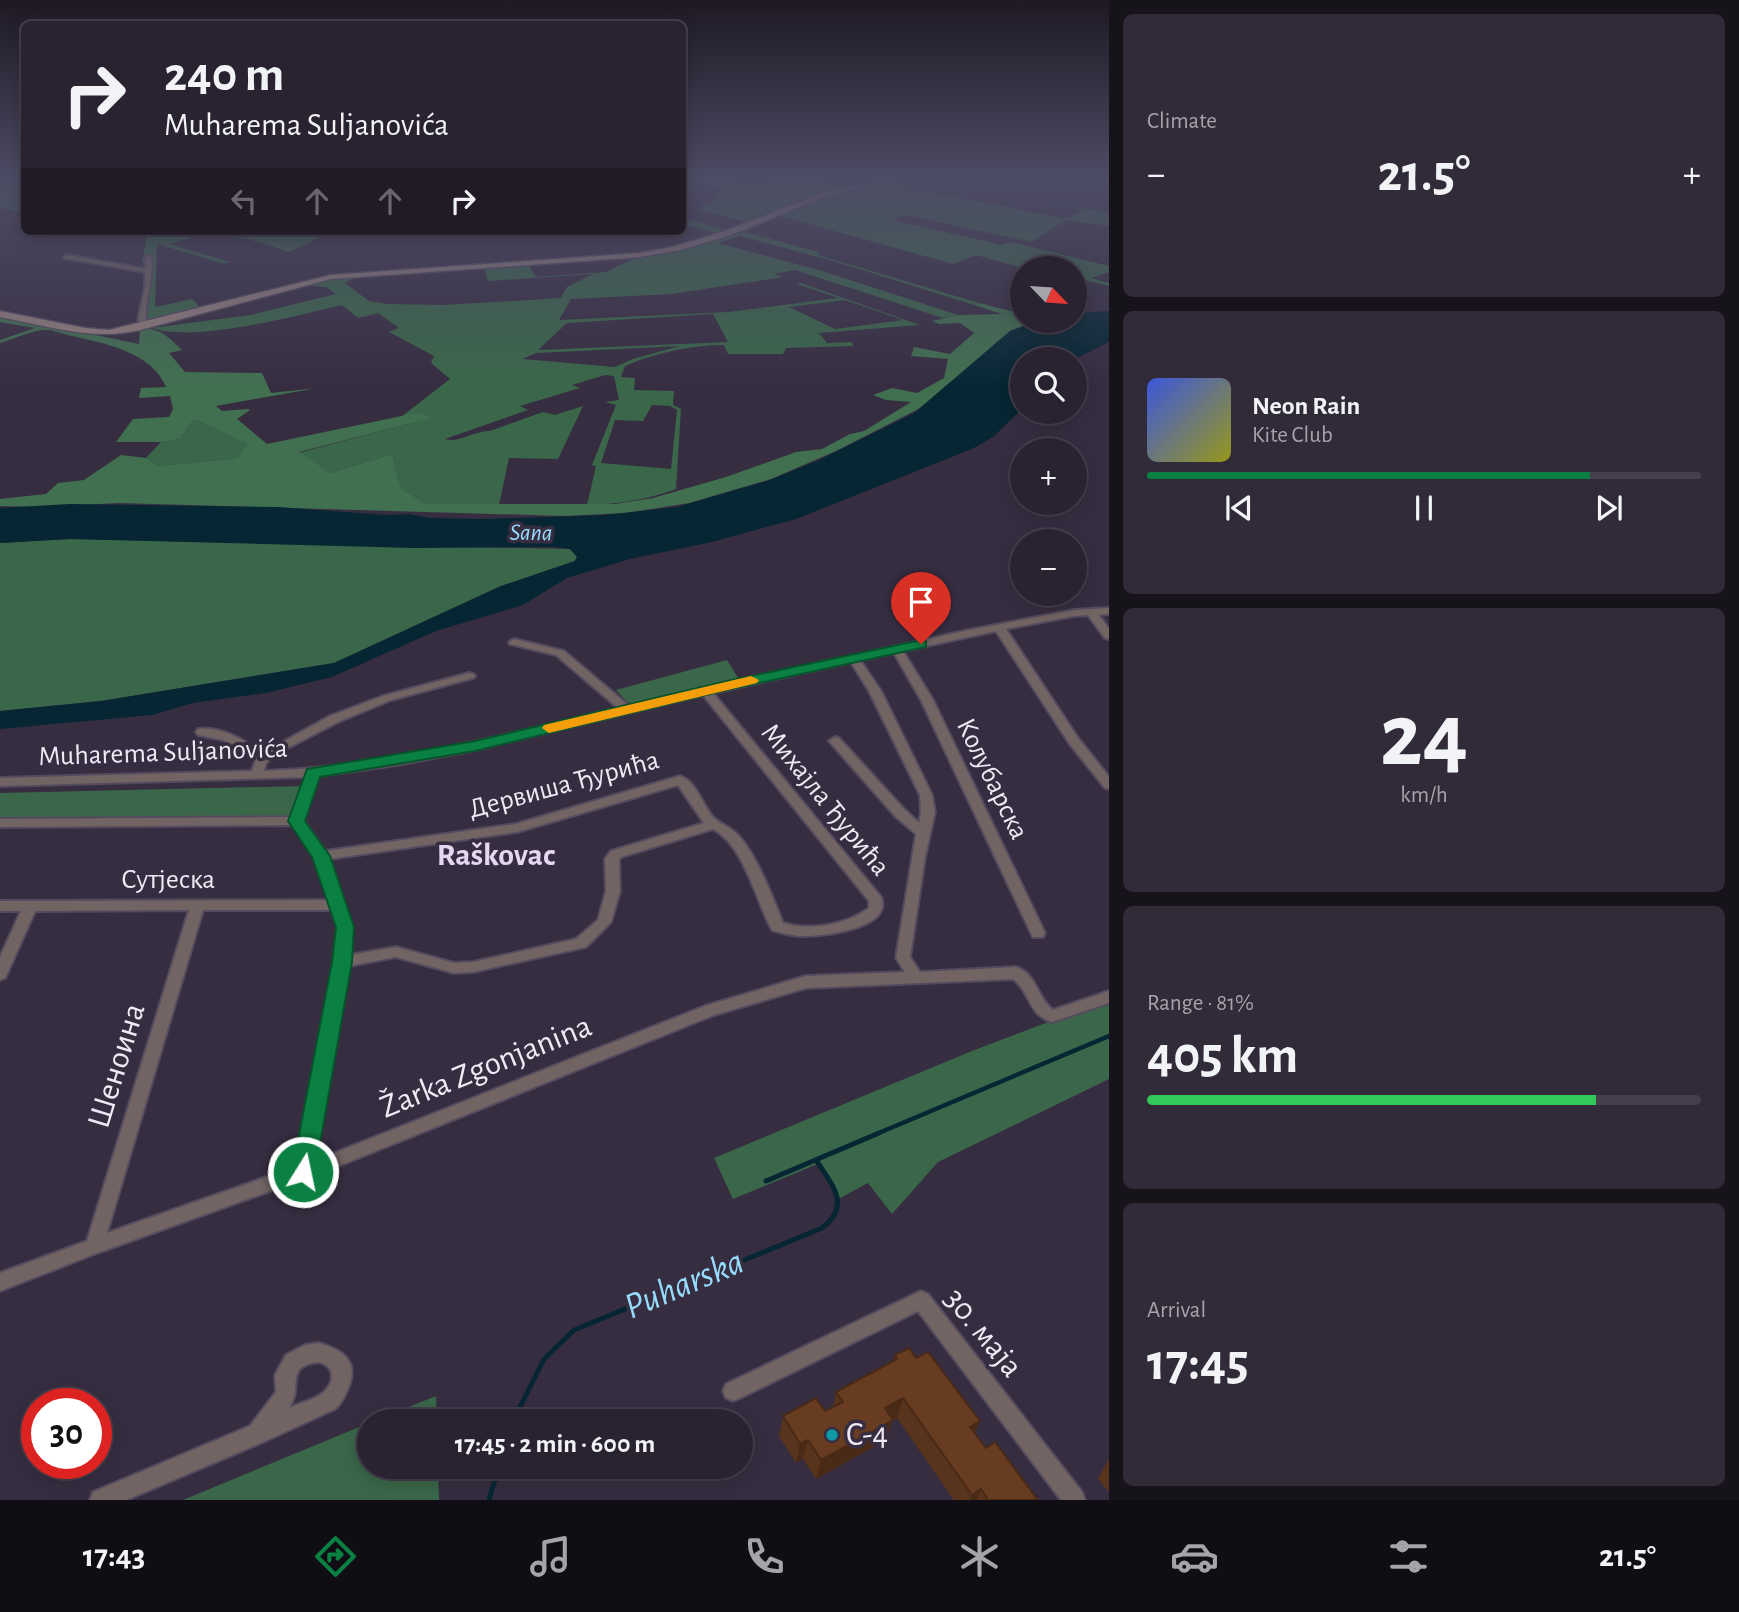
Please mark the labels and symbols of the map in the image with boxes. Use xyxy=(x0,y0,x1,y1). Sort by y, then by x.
north arrow xyxy=(1010,256,1087,332)
water label: Sana xyxy=(509,521,553,545)
pin xyxy=(891,572,951,644)
street label: Колубарска xyxy=(951,714,1033,844)
street label: Михајла Ђурића xyxy=(755,719,895,881)
street label: Muharema Suljanovića xyxy=(38,735,288,771)
street label: Дервиша Ђурића xyxy=(466,746,662,824)
district label: Raškovac xyxy=(437,839,555,871)
street label: Сутјеска xyxy=(121,866,215,894)
street label: Шеноина xyxy=(82,1000,152,1132)
street label: Žarka Zgonjanina xyxy=(374,1007,596,1124)
position arrow xyxy=(266,1135,340,1209)
water label: Puharska xyxy=(619,1242,749,1326)
street label: 30. маја xyxy=(938,1282,1028,1384)
speed limit sign: 30 xyxy=(21,1388,112,1479)
place label: C-4 xyxy=(846,1419,888,1452)
marker: C-4 xyxy=(824,1427,840,1443)

